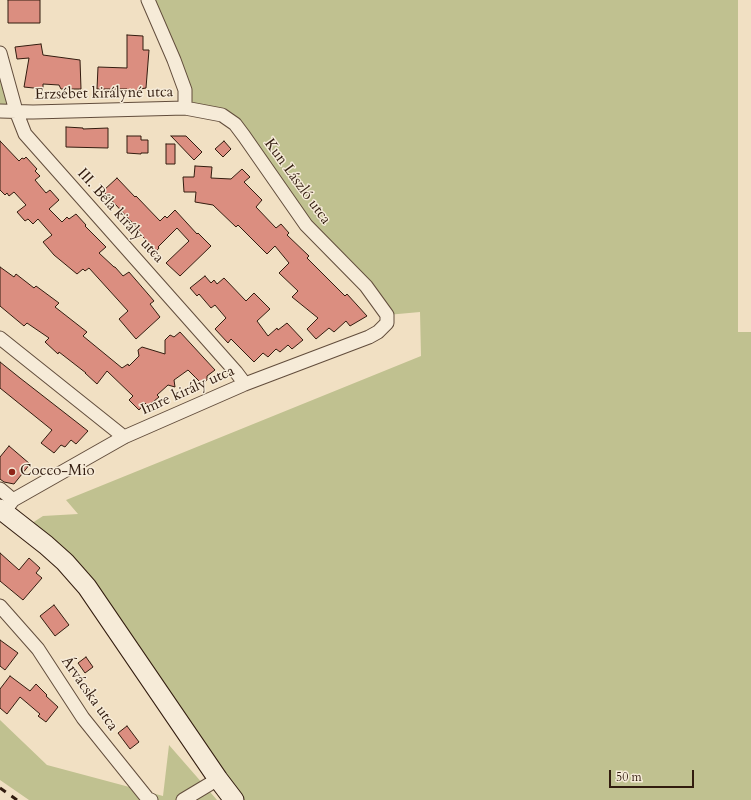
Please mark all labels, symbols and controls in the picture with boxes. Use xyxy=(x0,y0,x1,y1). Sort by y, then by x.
street label: Erzsébet királyné utca xyxy=(35,84,173,104)
street label: Kun László utca xyxy=(260,136,334,228)
street label: III. Béla király utca xyxy=(73,165,167,267)
street label: Imre király utca xyxy=(138,362,238,420)
place label: Cocco-Mio xyxy=(20,463,95,481)
marker: Cocco-Mio xyxy=(7,467,17,477)
street label: Árvácska utca xyxy=(57,653,121,735)
scale bar xyxy=(611,762,696,788)
text: 50 m xyxy=(616,769,642,785)

